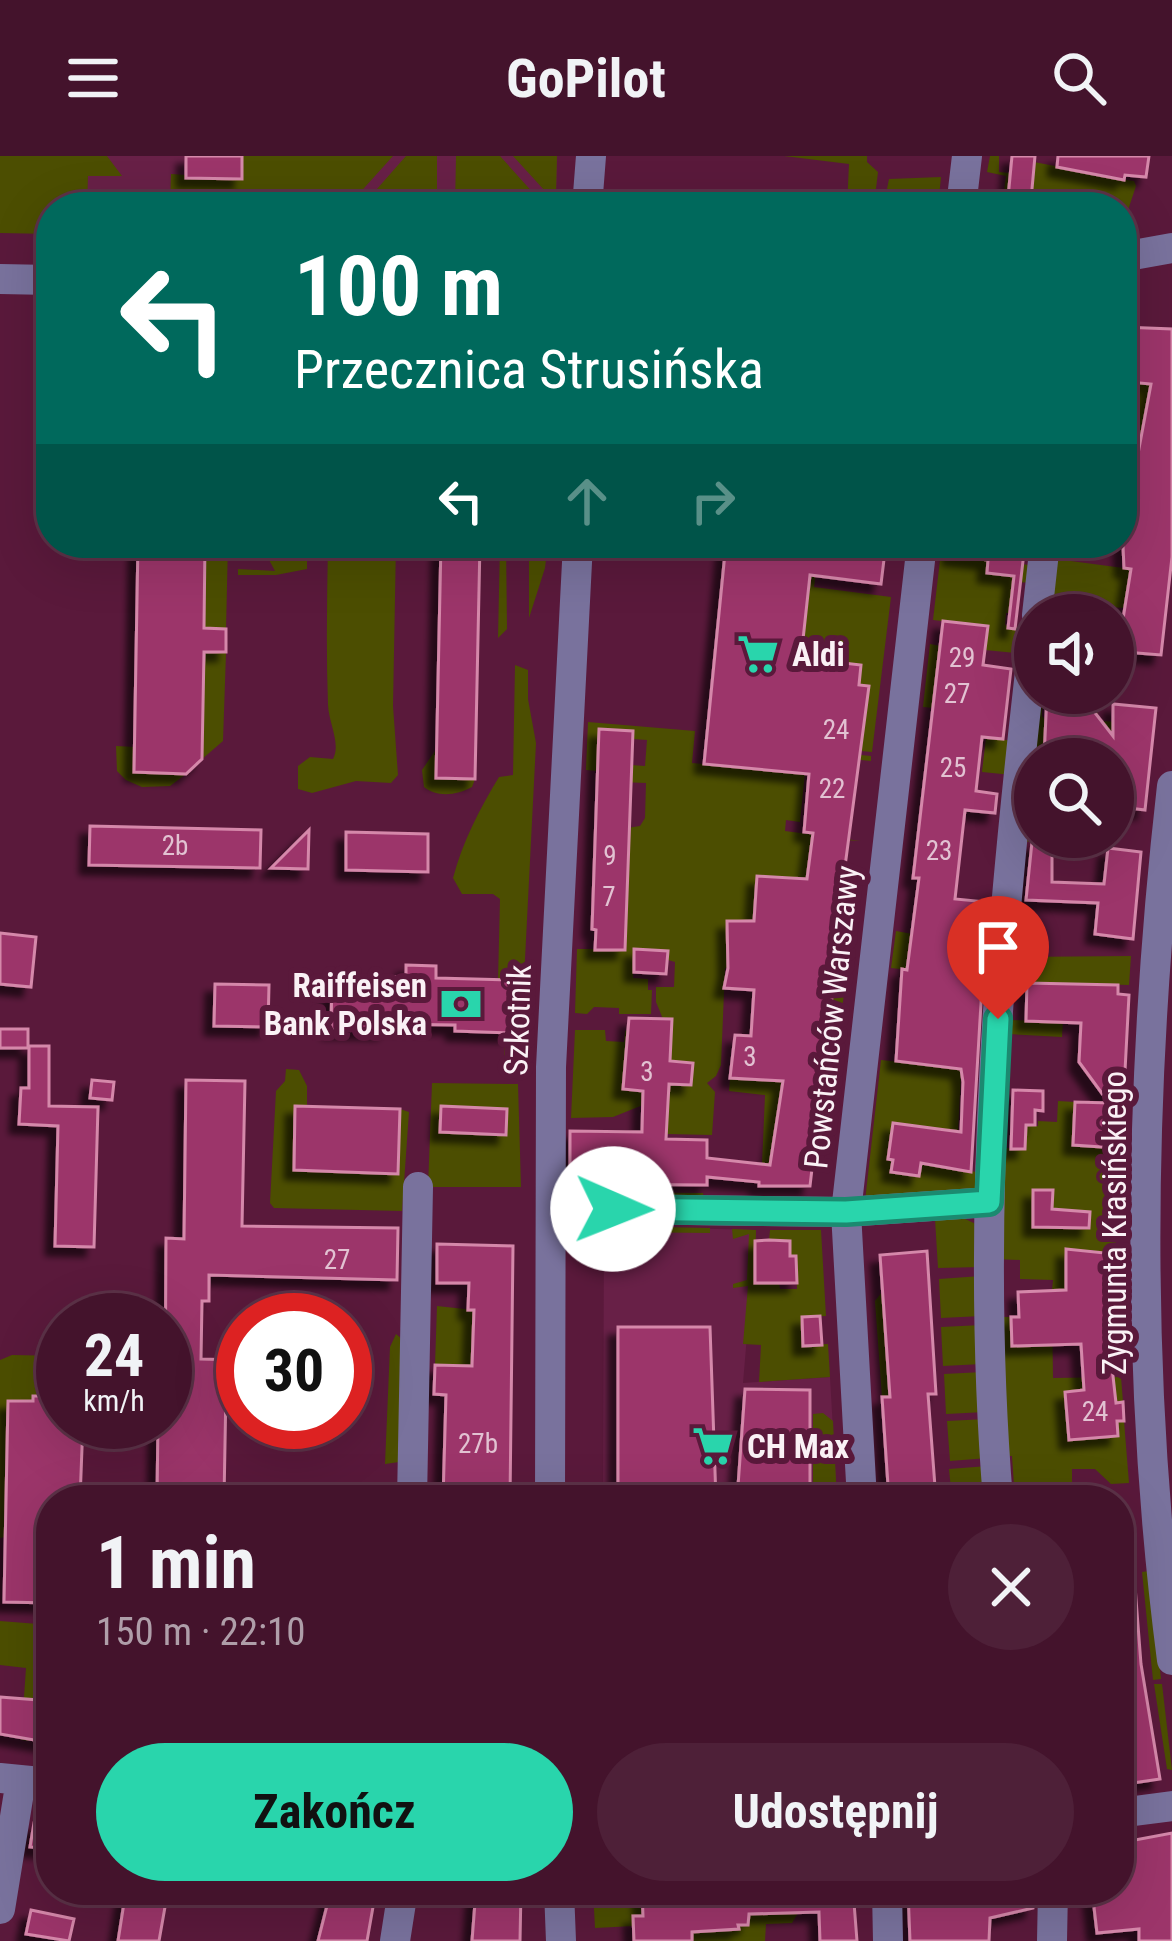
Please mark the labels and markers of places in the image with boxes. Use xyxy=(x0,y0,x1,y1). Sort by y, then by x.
supermarket icon: Aldi xyxy=(735,631,781,677)
place label: Aldi xyxy=(792,635,845,674)
pin xyxy=(947,896,1049,1019)
place label: Raiffeisen Bank Polska xyxy=(264,966,427,1043)
bank icon: Raiffeisen Bank Polska xyxy=(438,981,484,1027)
supermarket icon: CH Max xyxy=(690,1423,736,1469)
place label: CH Max xyxy=(747,1427,849,1466)

